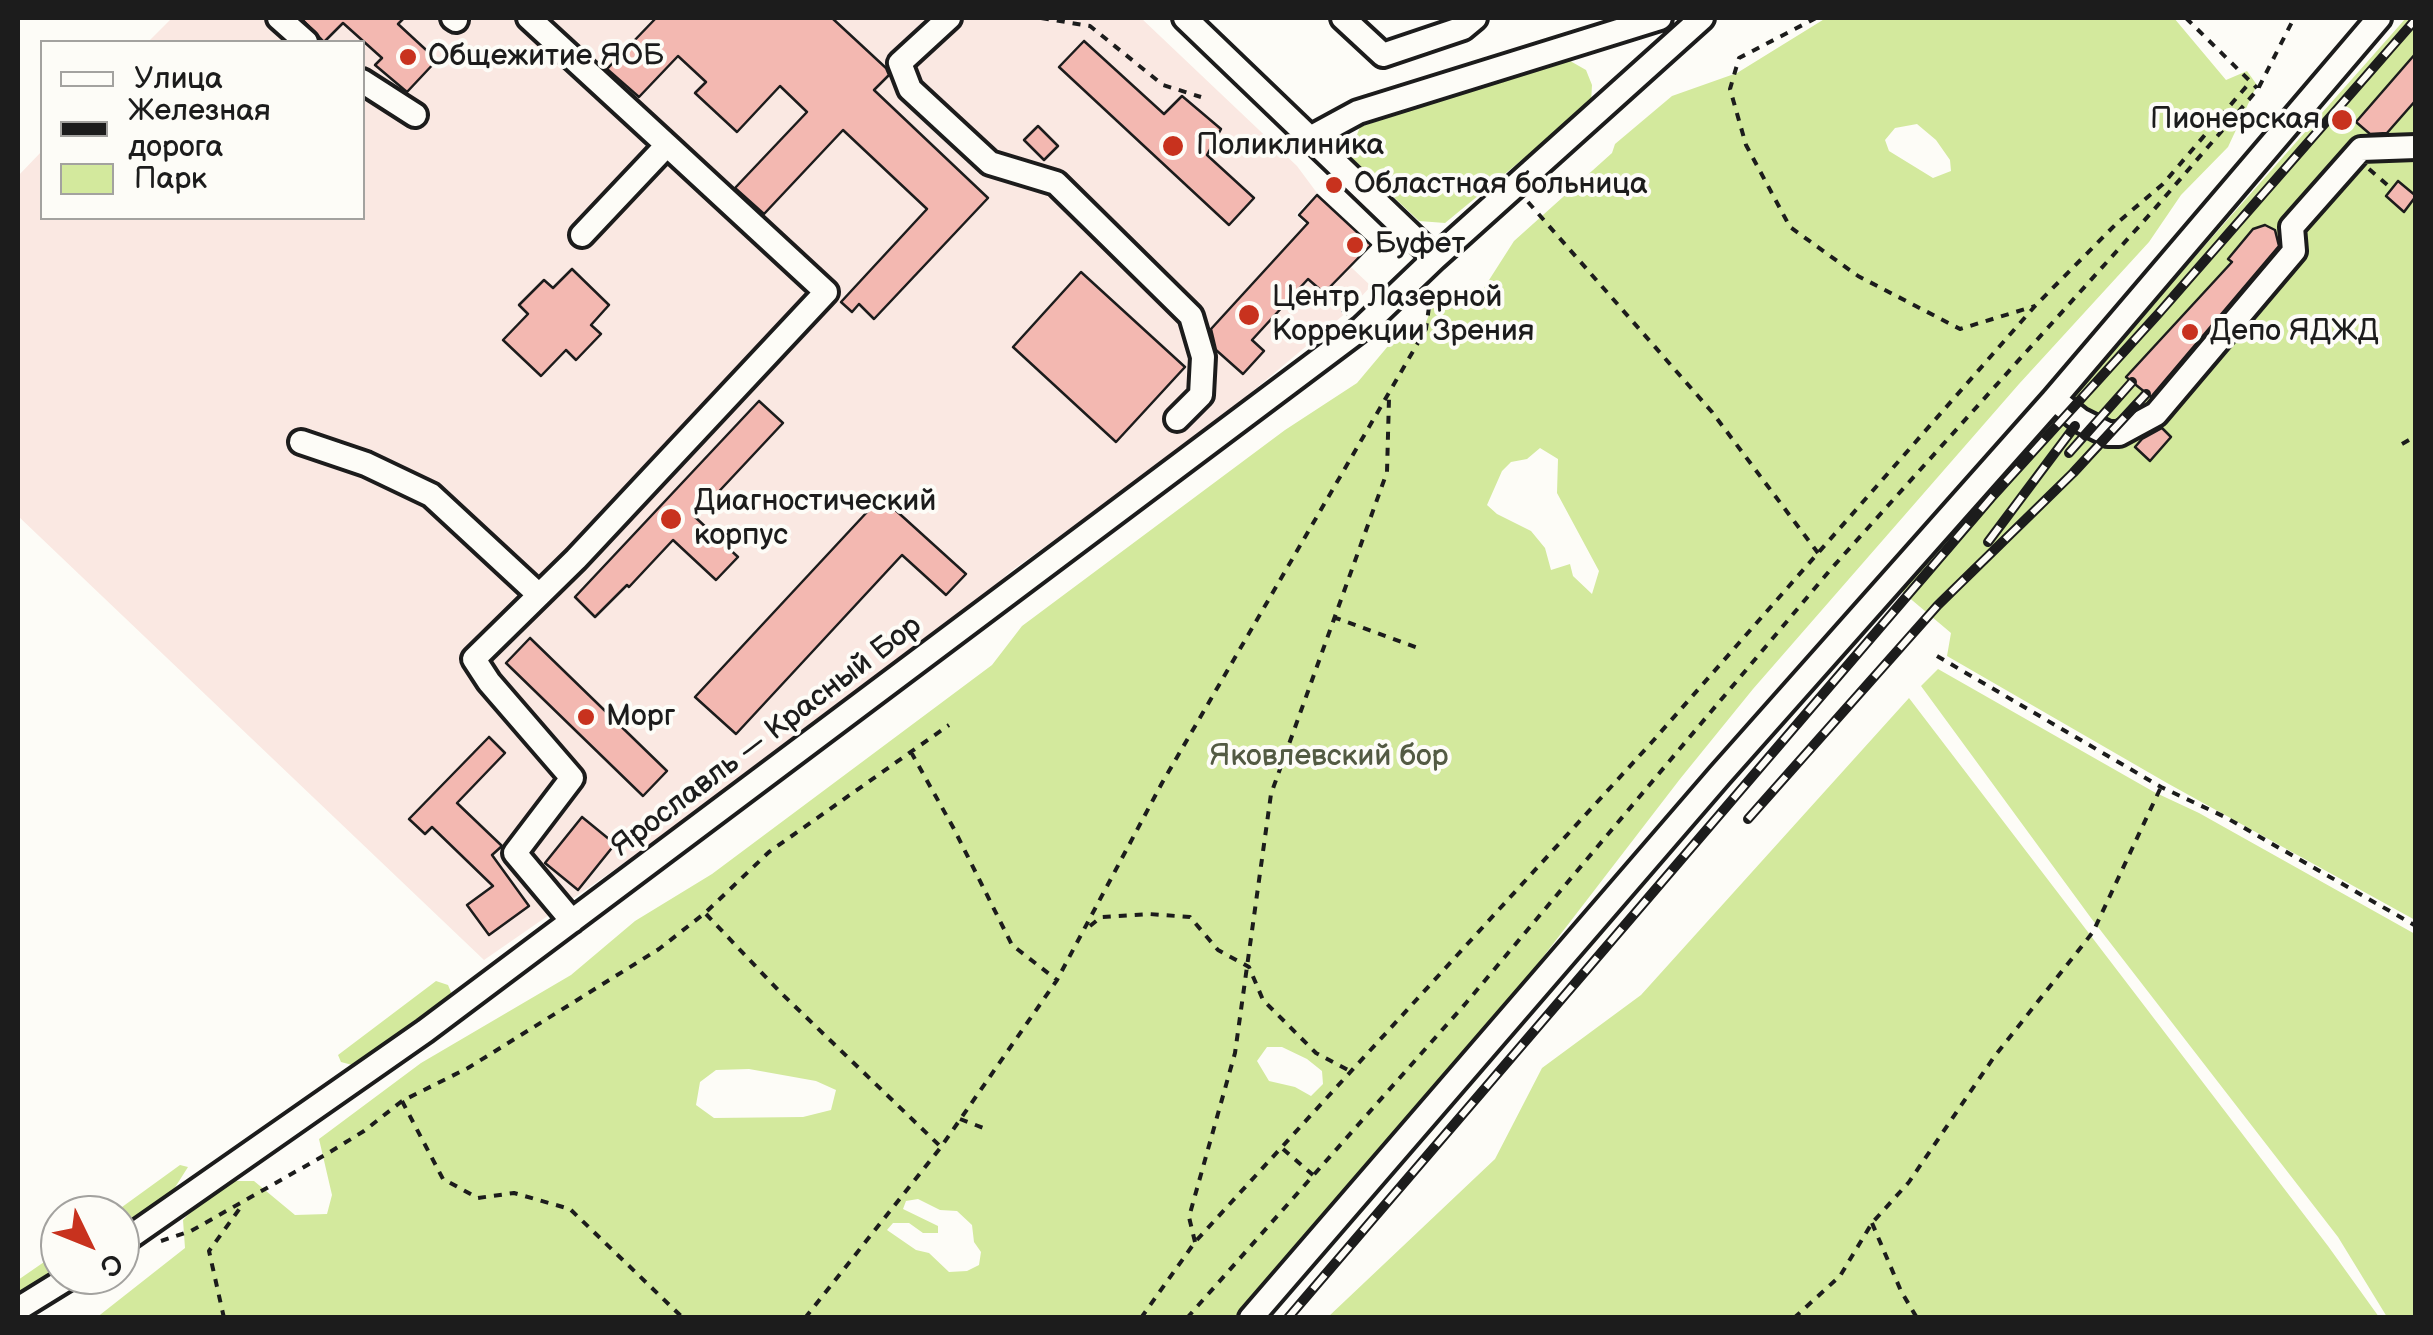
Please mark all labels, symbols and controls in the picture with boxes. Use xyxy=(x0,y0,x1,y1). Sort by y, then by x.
place label: Общежитие ЯОБ xyxy=(428,39,664,75)
legend xyxy=(40,40,365,220)
marker: Общежитие ЯОБ xyxy=(397,46,419,68)
text: Улица xyxy=(134,61,223,97)
text: Железная дорога xyxy=(128,93,271,165)
place label: Пионерская xyxy=(2150,102,2320,138)
marker: Пионерская xyxy=(2329,107,2355,133)
place label: Поликлиника xyxy=(1196,128,1384,164)
marker: Поликлиника xyxy=(1160,133,1186,159)
text: Парк xyxy=(134,161,207,197)
place label: Областная больница xyxy=(1354,167,1648,203)
marker: Областная больница xyxy=(1323,174,1345,196)
place label: Буфет xyxy=(1375,227,1465,263)
marker: Буфет xyxy=(1344,234,1366,256)
place label: Центр Лазерной Коррекции Зрения xyxy=(1272,280,1534,350)
marker: Центр Лазерной Коррекции Зрения xyxy=(1236,302,1262,328)
place label: Депо ЯДЖД xyxy=(2210,314,2379,350)
marker: Депо ЯДЖД xyxy=(2179,321,2201,343)
place label: Диагностический корпус xyxy=(694,484,936,554)
marker: Диагностический корпус xyxy=(658,506,684,532)
street label: Ярославль — Красный Бор xyxy=(605,609,929,865)
place label: Морг xyxy=(606,699,675,735)
marker: Морг xyxy=(575,706,597,728)
park label: Яковлевский бор xyxy=(1210,739,1448,775)
north arrow xyxy=(40,1195,140,1295)
text: С xyxy=(92,1246,130,1283)

